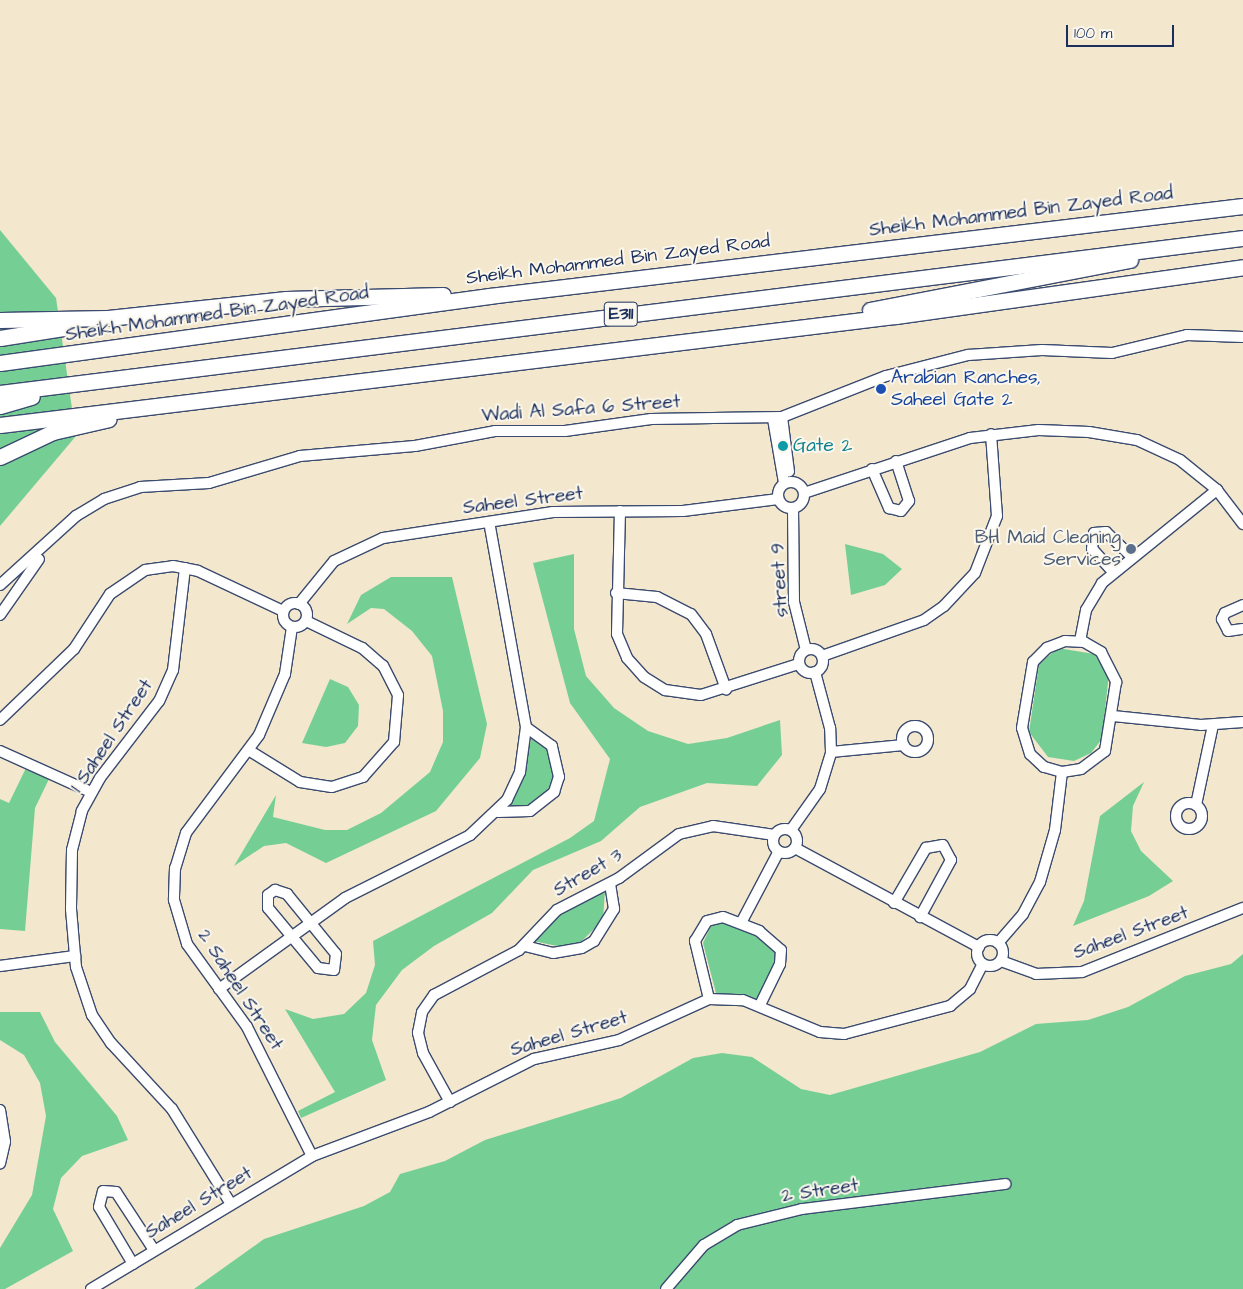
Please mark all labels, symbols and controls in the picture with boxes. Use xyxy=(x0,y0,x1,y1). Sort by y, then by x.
scale bar xyxy=(1068,15,1176,47)
text: 100 m xyxy=(1074,23,1113,44)
street label: Sheikh Mohammed Bin Zayed Road xyxy=(868,182,1174,242)
street label: Sheikh Mohammed Bin Zayed Road xyxy=(465,230,771,290)
street label: Sheikh Mohammed Bin Zayed Road xyxy=(64,281,370,347)
road number: E311 xyxy=(604,298,638,329)
place label: Arabian Ranches, Saheel Gate 2 xyxy=(891,367,1041,411)
marker: Arabian Ranches, Saheel Gate 2 xyxy=(875,383,887,395)
street label: Wadi Al Safa 6 Street xyxy=(481,391,681,427)
place label: Gate 2 xyxy=(793,435,852,457)
marker: Gate 2 xyxy=(777,440,789,452)
street label: Saheel Street xyxy=(462,482,584,520)
place label: BH Maid Cleaning Services xyxy=(975,527,1121,571)
street label: street 9 xyxy=(767,542,793,618)
marker: BH Maid Cleaning Services xyxy=(1125,543,1137,555)
street label: 1 Saheel Street xyxy=(66,675,158,797)
street label: Street 3 xyxy=(549,844,627,902)
street label: Saheel Street xyxy=(1070,902,1192,964)
street label: 2 Saheel Street xyxy=(192,925,288,1055)
street label: Saheel Street xyxy=(508,1006,630,1062)
street label: Saheel Street xyxy=(141,1162,257,1244)
street label: 2 Street xyxy=(780,1174,860,1208)

